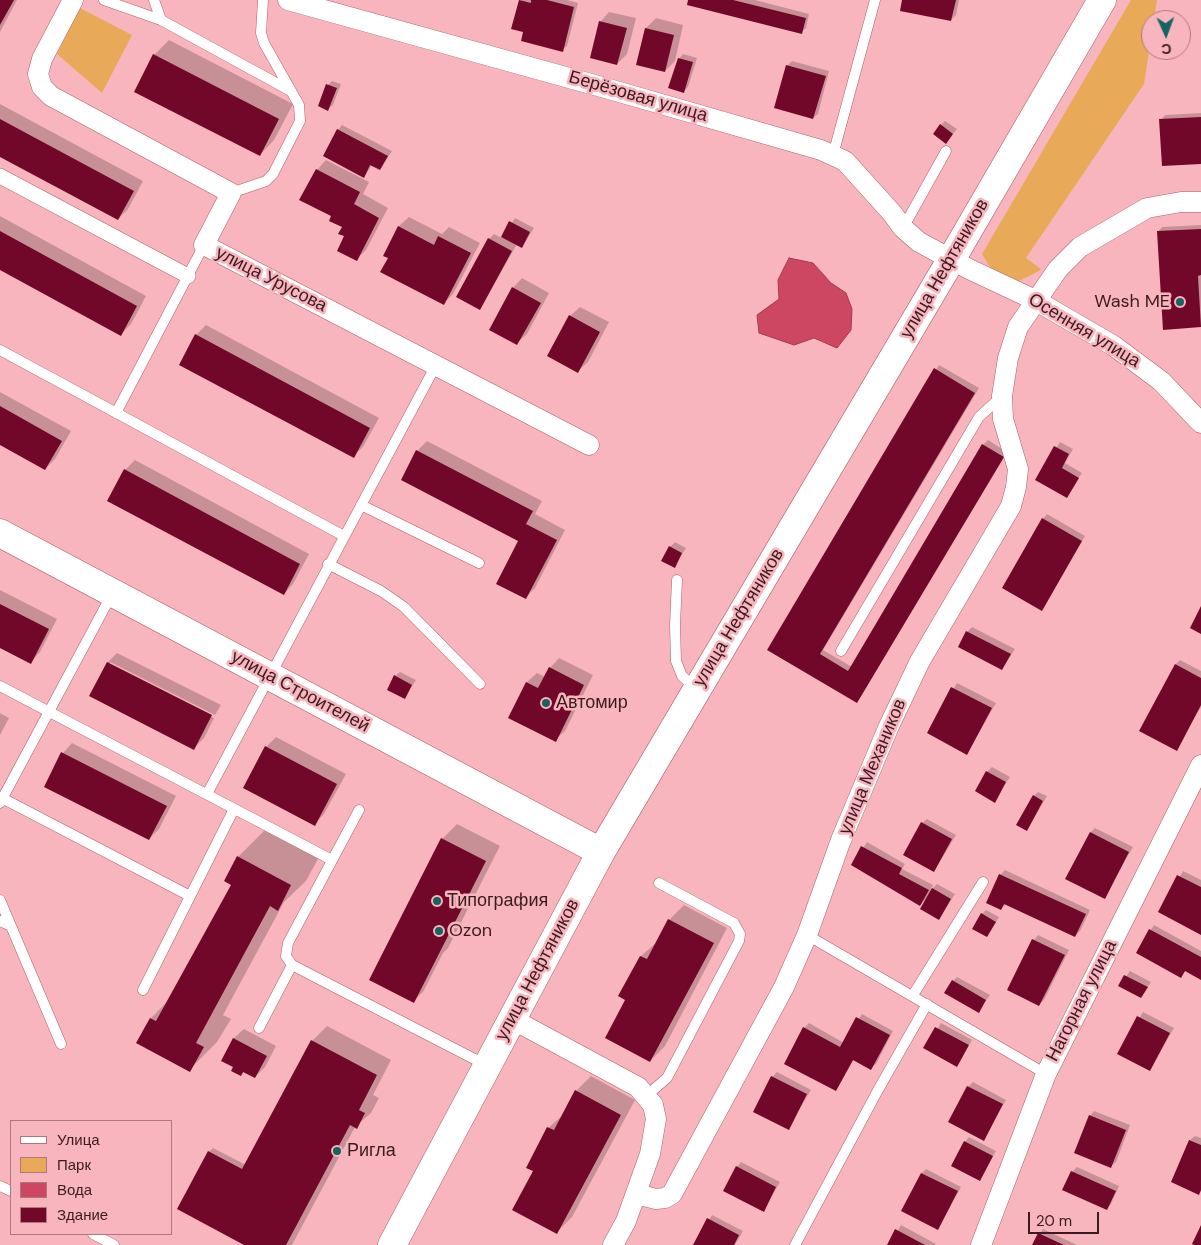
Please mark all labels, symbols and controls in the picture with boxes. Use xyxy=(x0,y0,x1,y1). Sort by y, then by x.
north arrow xyxy=(1141,10,1191,60)
text: С xyxy=(1161,40,1172,58)
street label: Берёзовая улица xyxy=(566,67,710,127)
street label: улица Нефтяников xyxy=(896,195,994,343)
street label: улица Урусова xyxy=(212,243,330,317)
street label: Осенняя улица xyxy=(1024,289,1144,373)
place label: Wash ME xyxy=(1094,291,1170,313)
marker: Wash ME xyxy=(1174,296,1186,308)
street label: улица Нефтяников xyxy=(689,545,789,691)
street label: улица Строителей xyxy=(227,646,373,738)
place label: Автомир xyxy=(556,692,628,714)
street label: улица Механиков xyxy=(835,696,911,838)
marker: Автомир xyxy=(540,697,552,709)
place label: Типография xyxy=(447,890,548,912)
marker: Типография xyxy=(431,895,443,907)
street label: улица Нефтяников xyxy=(492,895,584,1045)
place label: Ozon xyxy=(449,920,492,942)
marker: Ozon xyxy=(433,925,445,937)
street label: Нагорная улица xyxy=(1042,937,1122,1065)
legend xyxy=(10,1120,172,1235)
text: Улица xyxy=(57,1130,100,1150)
place label: Ригла xyxy=(347,1140,396,1162)
marker: Ригла xyxy=(331,1145,343,1157)
text: Парк xyxy=(57,1155,91,1175)
text: Вода xyxy=(57,1180,92,1200)
scale bar xyxy=(1031,1202,1102,1234)
text: Здание xyxy=(57,1205,108,1225)
text: 20 m xyxy=(1036,1211,1072,1231)

